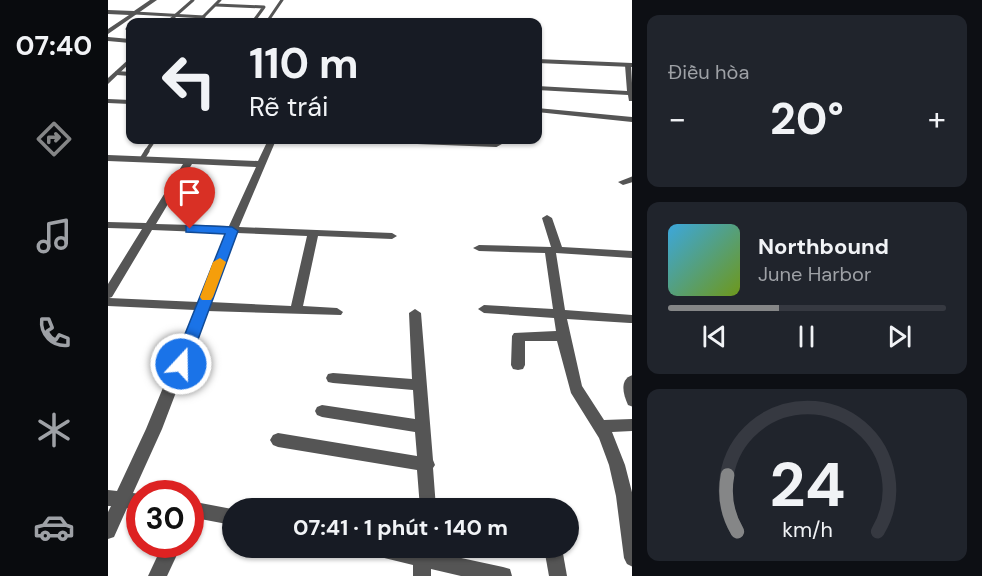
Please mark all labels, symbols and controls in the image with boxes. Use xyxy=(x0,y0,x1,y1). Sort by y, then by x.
text: 07:40 xyxy=(16,28,92,63)
text: 110 m xyxy=(249,36,359,91)
icon: left xyxy=(150,42,228,120)
text: Điều hòa xyxy=(668,59,749,85)
text: Rẽ trái xyxy=(249,89,329,124)
text: 20° xyxy=(770,89,844,148)
text: − xyxy=(668,97,686,140)
text: + xyxy=(928,97,946,140)
icon: directions xyxy=(33,118,75,160)
pin xyxy=(164,167,215,229)
icon: arrive xyxy=(173,176,206,209)
icon: music xyxy=(33,215,75,257)
text: Northbound xyxy=(758,232,889,261)
text: June Harbor xyxy=(758,261,871,287)
icon: phone xyxy=(33,312,75,354)
icon: previous xyxy=(698,320,731,353)
icon: pause xyxy=(790,320,823,353)
icon: next xyxy=(883,320,916,353)
position arrow xyxy=(149,332,213,396)
icon: climate xyxy=(33,409,75,451)
text: 24 xyxy=(769,444,845,525)
speed limit sign: 30 xyxy=(126,480,204,558)
icon: car xyxy=(33,506,75,548)
text: 07:41 · 1 phút · 140 m xyxy=(293,513,508,542)
text: km/h xyxy=(782,516,832,544)

